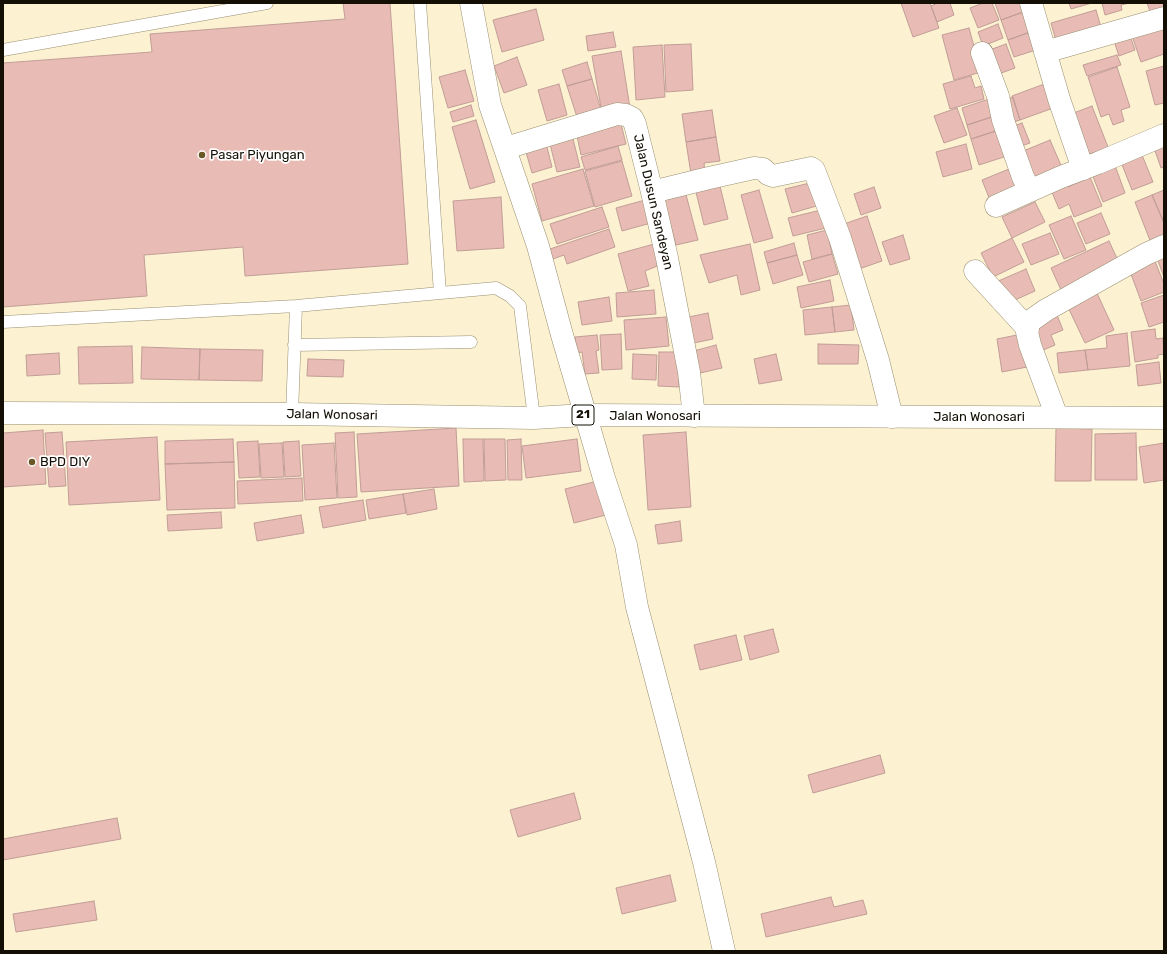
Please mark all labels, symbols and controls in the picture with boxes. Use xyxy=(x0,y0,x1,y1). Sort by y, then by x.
street label: Jalan Dusun Sandeyan xyxy=(630,133,676,271)
place label: Pasar Piyungan xyxy=(210,147,305,163)
marker: Pasar Piyungan xyxy=(197,150,207,160)
road number: 21 xyxy=(572,405,594,425)
street label: Jalan Wonosari xyxy=(286,406,378,424)
street label: Jalan Wonosari xyxy=(609,408,701,424)
street label: Jalan Wonosari xyxy=(933,409,1025,425)
place label: BPD DIY xyxy=(40,454,90,470)
marker: BPD DIY xyxy=(27,457,37,467)

